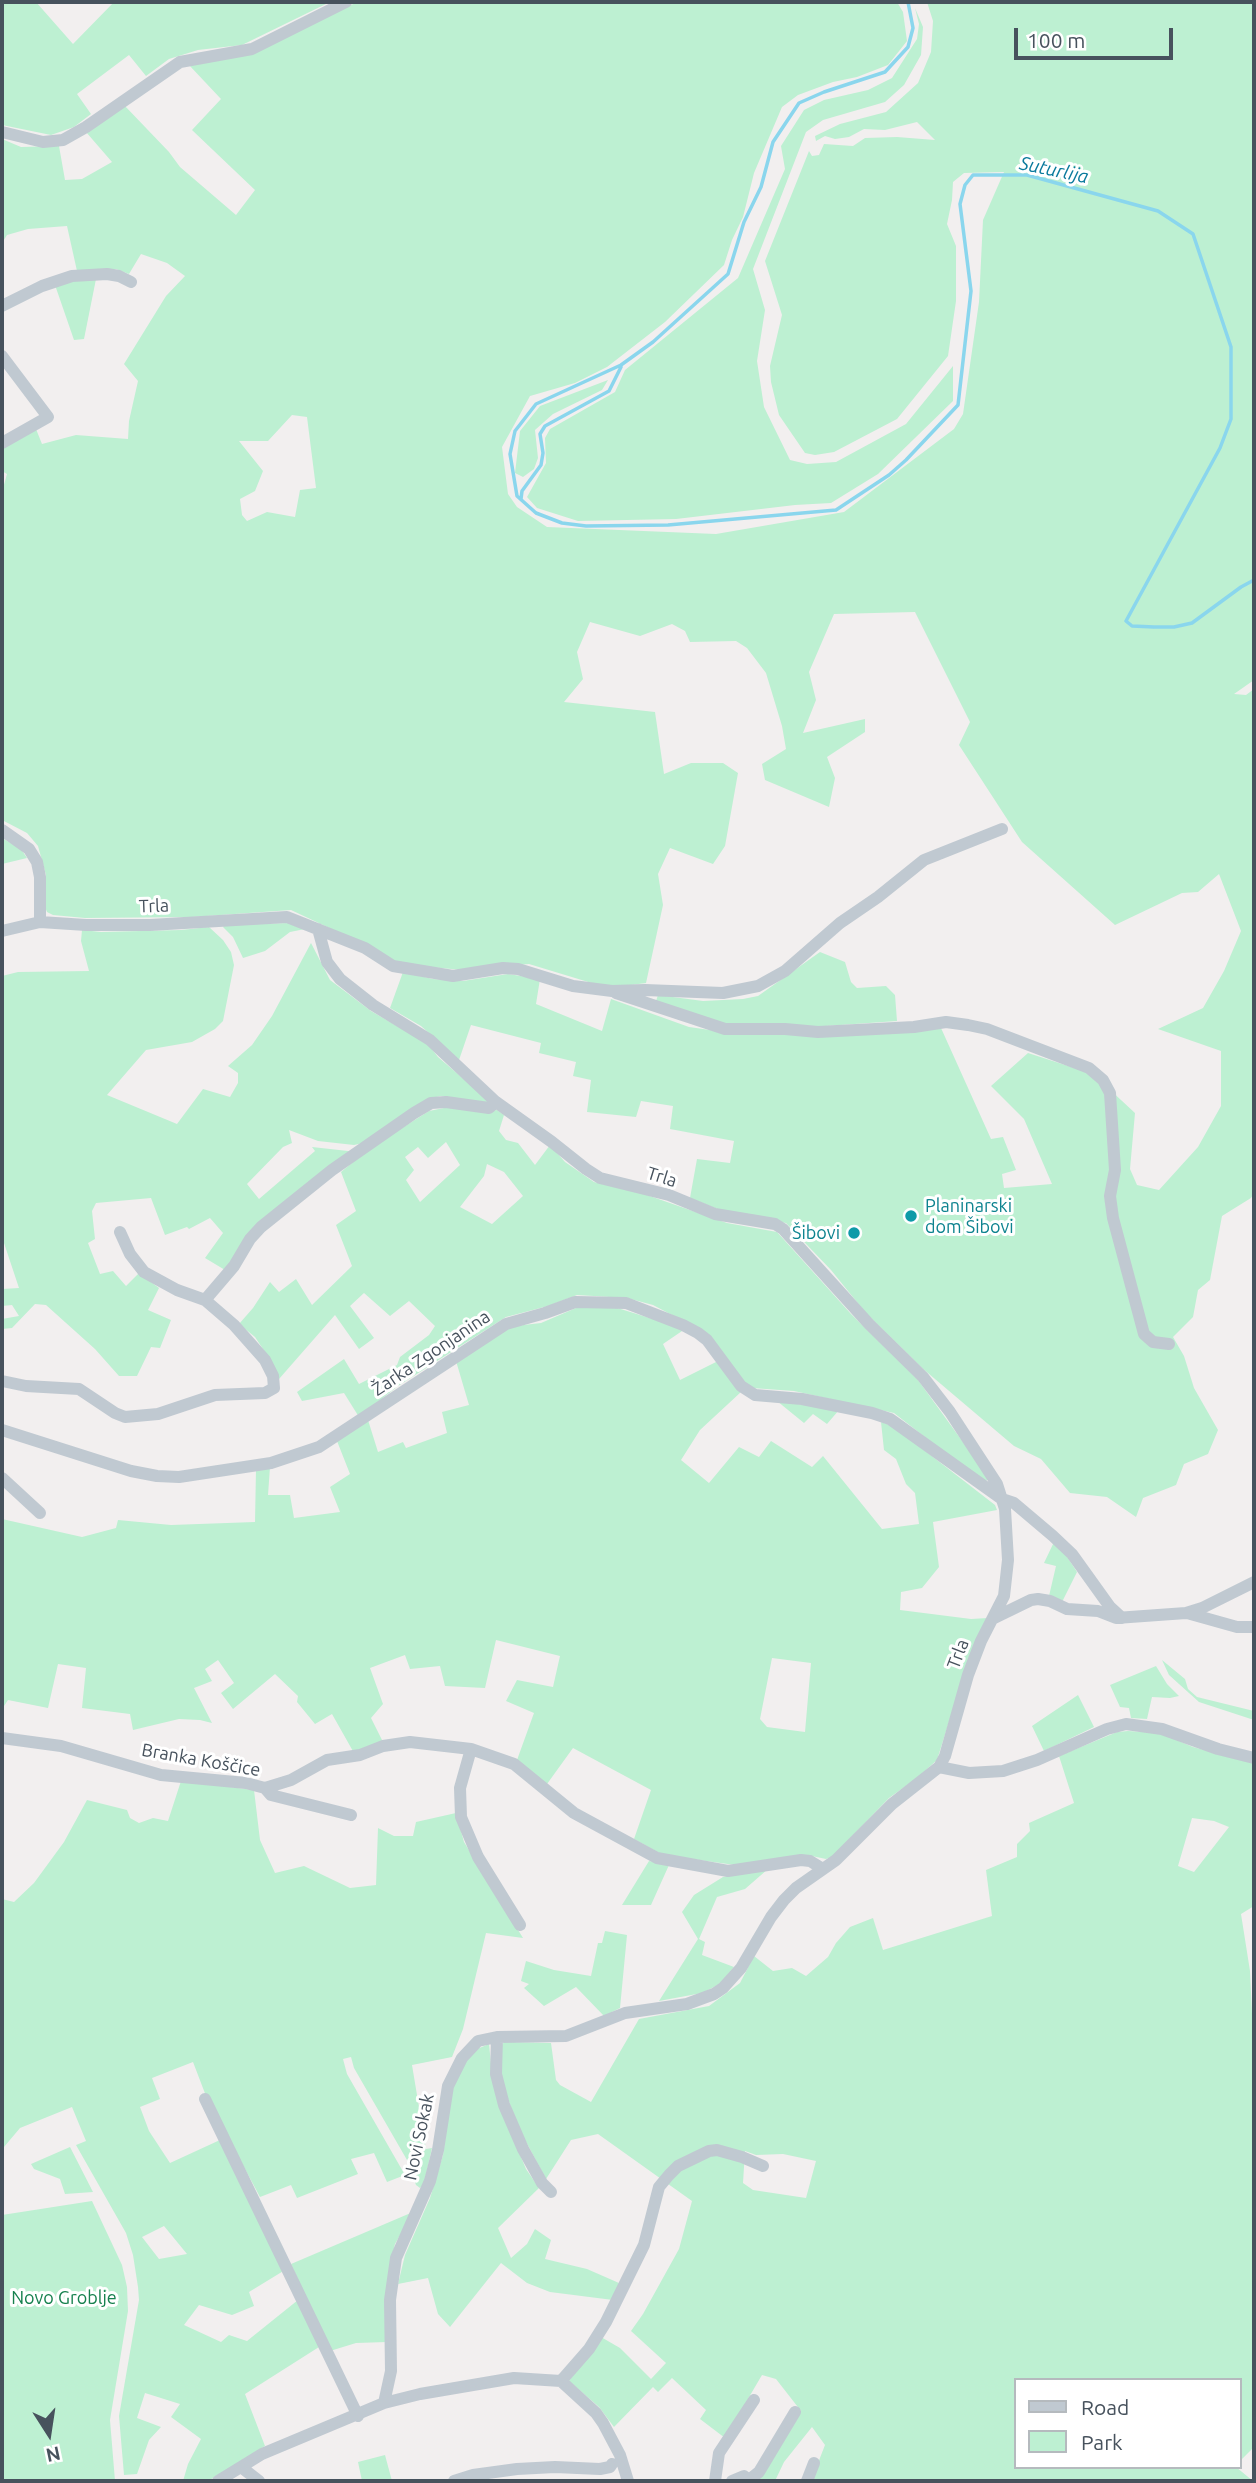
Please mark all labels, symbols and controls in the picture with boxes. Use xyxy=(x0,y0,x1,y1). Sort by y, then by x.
scale bar xyxy=(1018,14,1177,58)
text: 100 m xyxy=(1027,28,1085,52)
water label: Suturlija xyxy=(1017,152,1091,188)
street label: Trla xyxy=(139,895,169,917)
street label: Trla xyxy=(644,1162,680,1192)
place label: Planinarski dom Šibovi xyxy=(925,1195,1014,1238)
marker: Planinarski dom Šibovi xyxy=(903,1208,919,1224)
place label: Šibovi xyxy=(792,1222,840,1244)
marker: Šibovi xyxy=(846,1225,862,1241)
street label: Žarka Zgonjanina xyxy=(368,1306,494,1400)
street label: Trla xyxy=(943,1636,973,1672)
street label: Branka Koščice xyxy=(140,1739,262,1781)
street label: Novi Sokak xyxy=(399,2092,439,2182)
park label: Novo Groblje xyxy=(11,2287,117,2309)
legend xyxy=(1014,2378,1242,2469)
text: Road xyxy=(1081,2395,1129,2419)
north arrow xyxy=(14,2399,84,2469)
text: Park xyxy=(1081,2430,1123,2454)
text: N xyxy=(44,2442,63,2467)

